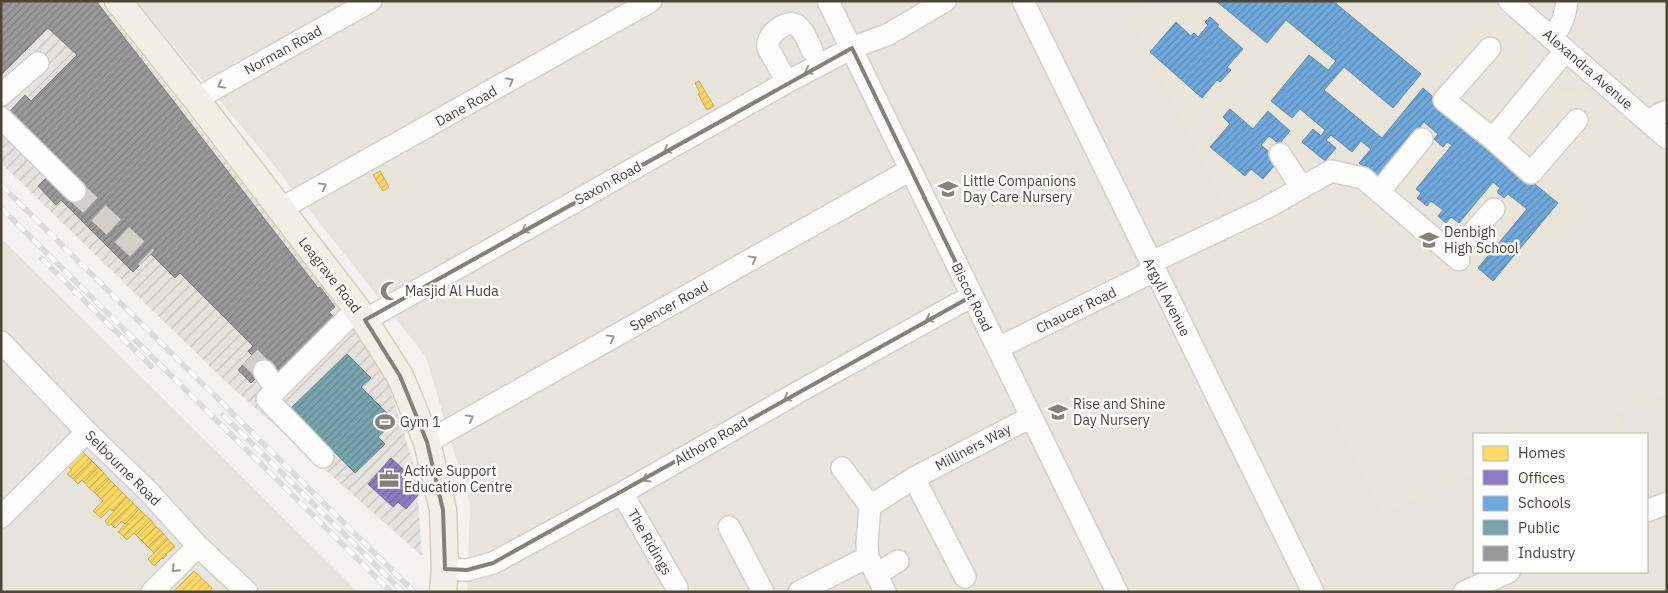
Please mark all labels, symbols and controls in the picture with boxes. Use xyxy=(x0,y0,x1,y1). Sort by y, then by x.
street label: Norman Road xyxy=(241,21,325,79)
street label: Alexandra Avenue xyxy=(1539,25,1637,113)
one-way arrow xyxy=(805,65,814,75)
one-way arrow xyxy=(505,77,514,87)
one-way arrow xyxy=(218,79,227,89)
street label: Dane Road xyxy=(432,82,500,130)
one-way arrow xyxy=(663,144,672,154)
street label: Saxon Road xyxy=(571,157,645,209)
place label: Little Companions Day Care Nursery xyxy=(963,172,1077,206)
school or university icon: Little Companions Day Care Nursery xyxy=(937,178,959,200)
one-way arrow xyxy=(318,182,327,192)
place label: Denbigh High School xyxy=(1444,223,1519,257)
one-way arrow xyxy=(521,224,530,234)
school or university icon: Denbigh High School xyxy=(1418,229,1440,251)
street label: Leagrave Road xyxy=(295,233,365,317)
one-way arrow xyxy=(748,255,757,265)
street label: Argyll Avenue xyxy=(1139,255,1195,340)
street label: Biscot Road xyxy=(948,259,996,335)
street label: Spencer Road xyxy=(627,277,711,335)
mosque icon: Masjid Al Huda xyxy=(379,280,401,302)
place label: Masjid Al Huda xyxy=(405,282,499,300)
street label: Chaucer Road xyxy=(1033,283,1119,337)
one-way arrow xyxy=(925,313,934,323)
one-way arrow xyxy=(606,335,615,345)
one-way arrow xyxy=(783,392,792,402)
place label: Rise and Shine Day Nursery xyxy=(1073,395,1166,429)
school or university icon: Rise and Shine Day Nursery xyxy=(1047,401,1069,423)
sports icon: Gym 1 xyxy=(374,411,396,433)
place label: Gym 1 xyxy=(400,413,441,431)
street label: Althorp Road xyxy=(671,413,751,469)
one-way arrow xyxy=(464,414,473,424)
street label: Milliners Way xyxy=(932,419,1014,475)
street label: Selbourne Road xyxy=(81,426,165,510)
legend xyxy=(1473,433,1648,573)
text: Homes xyxy=(1518,443,1566,462)
place label: Active Support Education Centre xyxy=(404,462,512,496)
office icon: Active Support Education Centre xyxy=(378,468,400,490)
text: Offices xyxy=(1518,468,1565,487)
one-way arrow xyxy=(642,472,651,482)
text: Schools xyxy=(1518,493,1571,512)
street label: The Ridings xyxy=(624,506,676,578)
text: Public xyxy=(1518,518,1560,537)
text: Industry xyxy=(1518,543,1576,562)
one-way arrow xyxy=(172,563,181,572)

